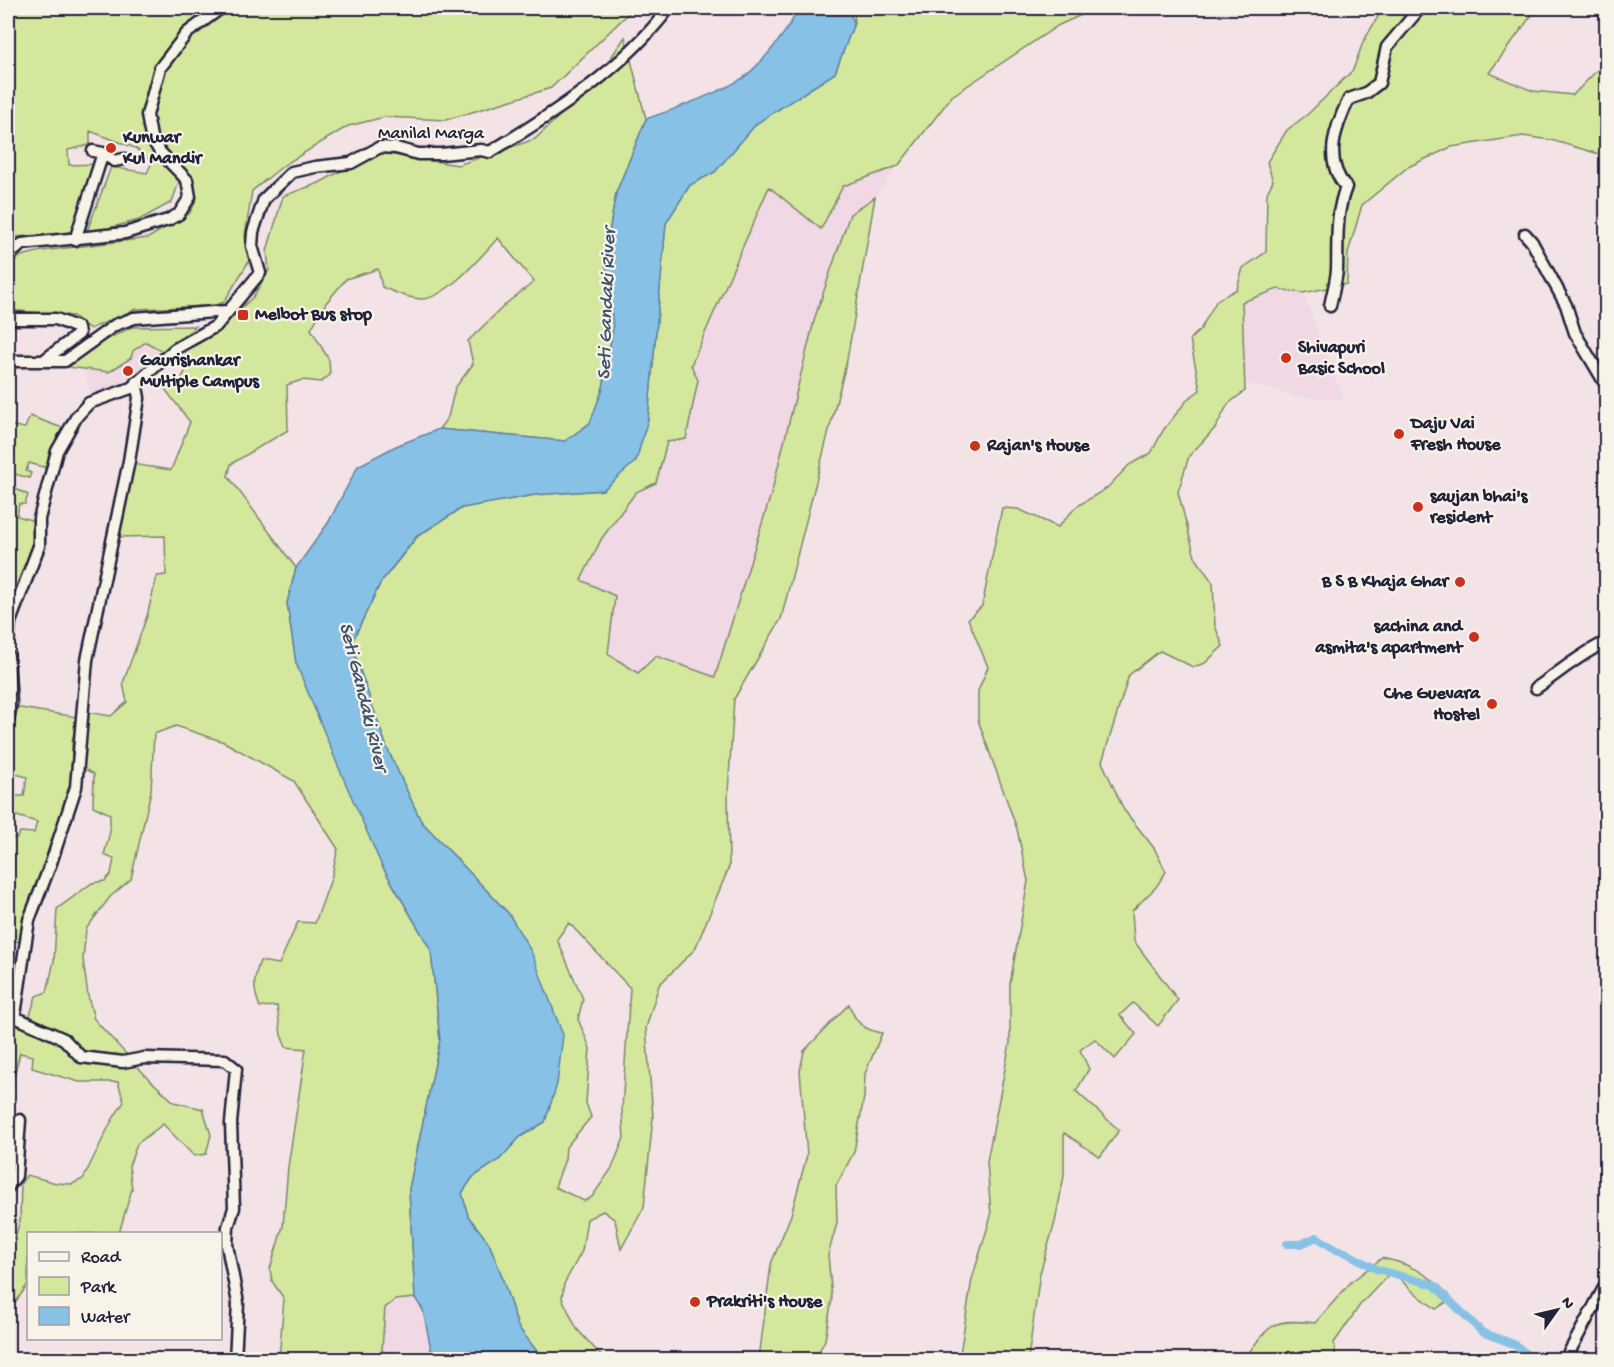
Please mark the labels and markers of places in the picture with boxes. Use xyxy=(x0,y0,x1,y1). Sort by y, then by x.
place label: Kunwar Kul Mandir xyxy=(122,128,204,170)
marker: Kunwar Kul Mandir xyxy=(104,141,118,155)
place label: Melbot Bus stop xyxy=(255,305,372,326)
marker: Melbot Bus stop xyxy=(236,308,250,322)
place label: Shivapuri Basic School xyxy=(1297,338,1385,380)
place label: Gaurishankar Multiple Campus xyxy=(140,351,260,393)
marker: Shivapuri Basic School xyxy=(1279,351,1293,365)
marker: Gaurishankar Multiple Campus xyxy=(121,364,135,378)
place label: Daju Vai Fresh House xyxy=(1409,414,1501,456)
marker: Daju Vai Fresh House xyxy=(1392,427,1406,441)
place label: Rajan's House xyxy=(986,436,1090,457)
marker: Rajan's House xyxy=(968,439,982,453)
place label: saujan bhai's resident xyxy=(1429,487,1529,529)
marker: saujan bhai's resident xyxy=(1411,500,1425,514)
place label: B S B Khaja Ghar xyxy=(1321,572,1451,593)
marker: B S B Khaja Ghar xyxy=(1453,575,1467,589)
place label: sachina and asmita's apartment xyxy=(1314,617,1464,659)
marker: sachina and asmita's apartment xyxy=(1467,630,1481,644)
place label: Che Guevara Hostel xyxy=(1383,684,1481,726)
marker: Che Guevara Hostel xyxy=(1485,697,1499,711)
place label: Prakriti's House xyxy=(706,1292,823,1313)
marker: Prakriti's House xyxy=(688,1295,702,1309)

